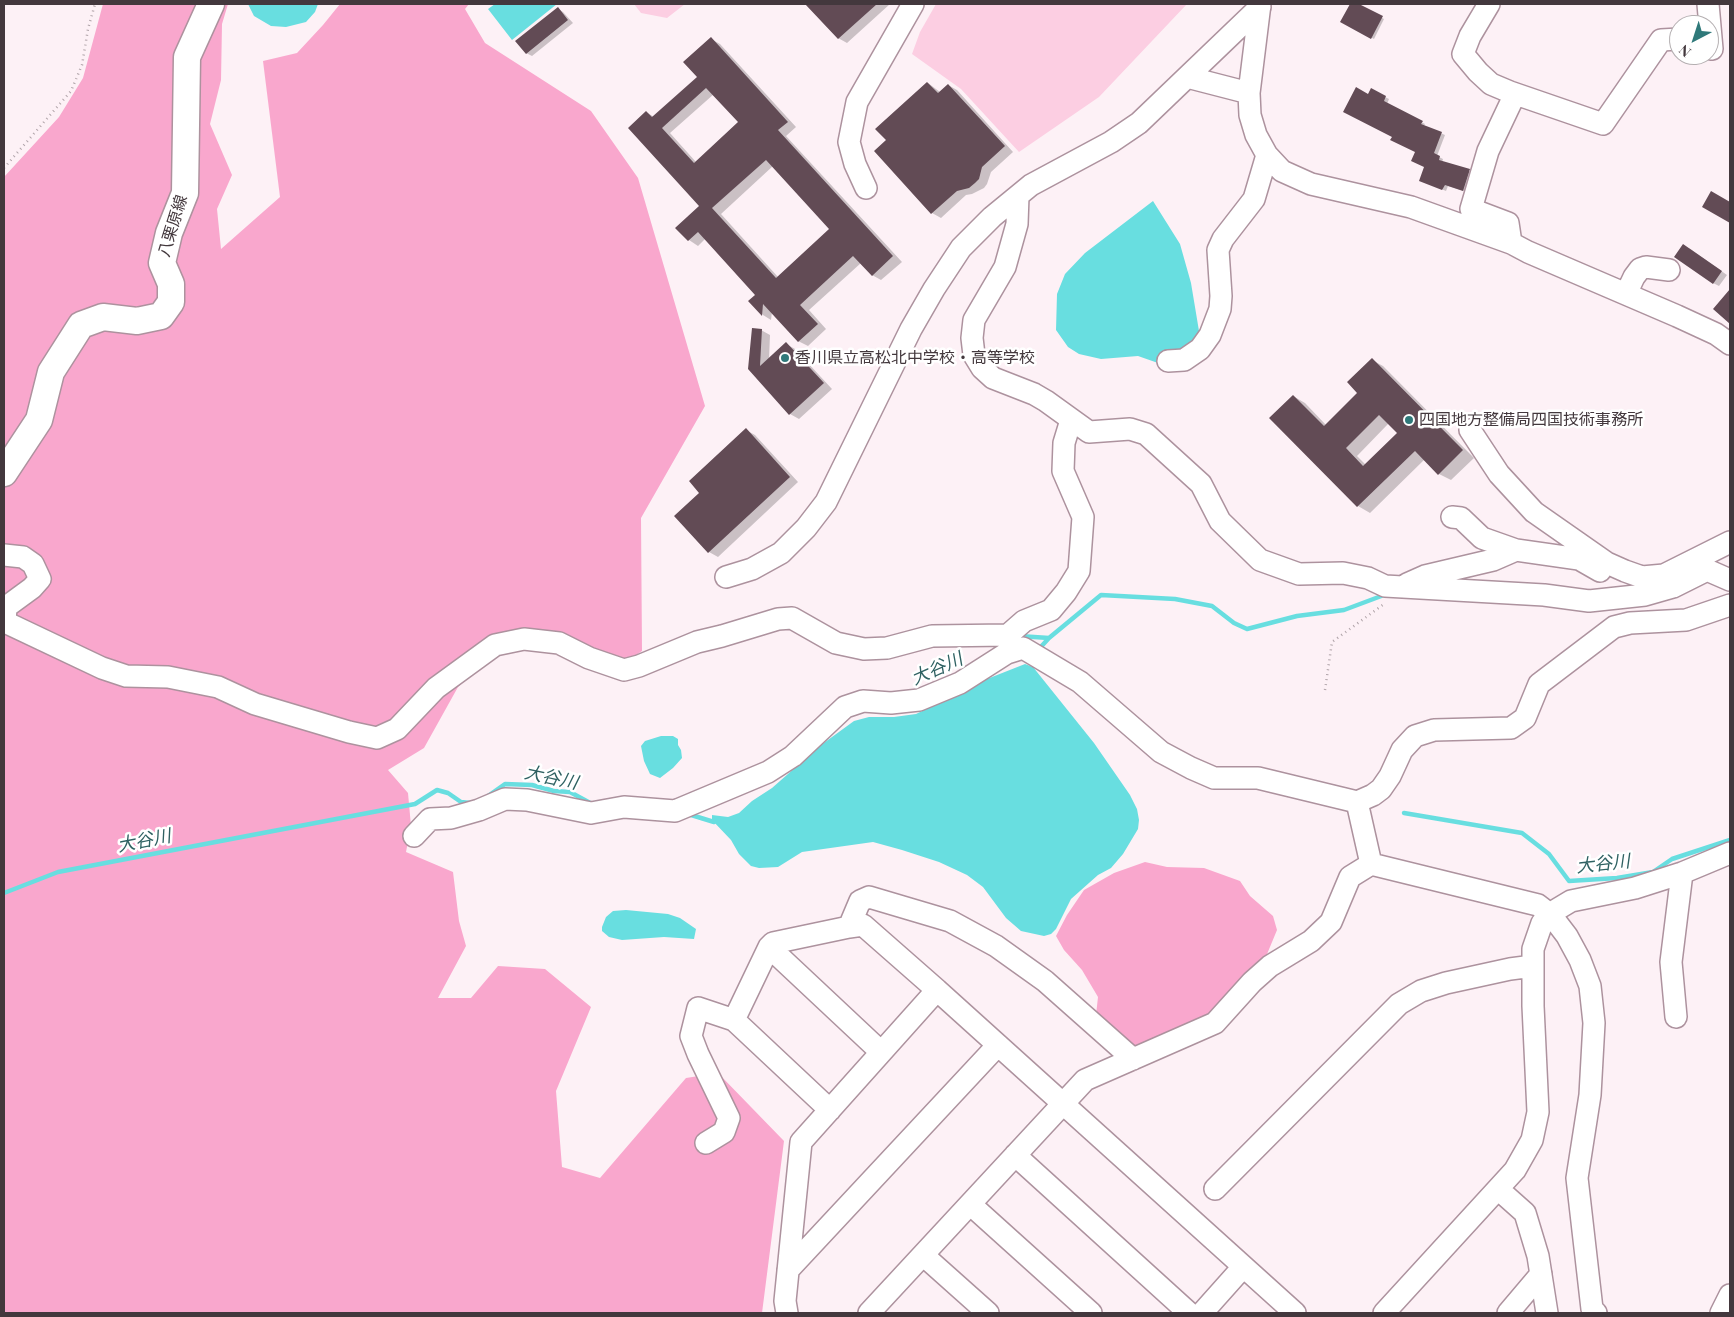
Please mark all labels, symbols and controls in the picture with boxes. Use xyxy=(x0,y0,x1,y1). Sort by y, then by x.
north arrow xyxy=(1669,15,1719,65)
text: N xyxy=(1675,41,1695,62)
street label: 八栗原線 xyxy=(154,193,192,259)
place label: 香川県立高松北中学校・高等学校 xyxy=(795,348,1035,368)
marker: 香川県立高松北中学校・高等学校 xyxy=(779,352,791,364)
place label: 四国地方整備局四国技術事務所 xyxy=(1419,410,1643,430)
marker: 四国地方整備局四国技術事務所 xyxy=(1403,414,1415,426)
water label: 大谷川 xyxy=(908,648,966,690)
water label: 大谷川 xyxy=(522,762,580,794)
water label: 大谷川 xyxy=(115,825,173,857)
water label: 大谷川 xyxy=(1575,850,1631,878)

